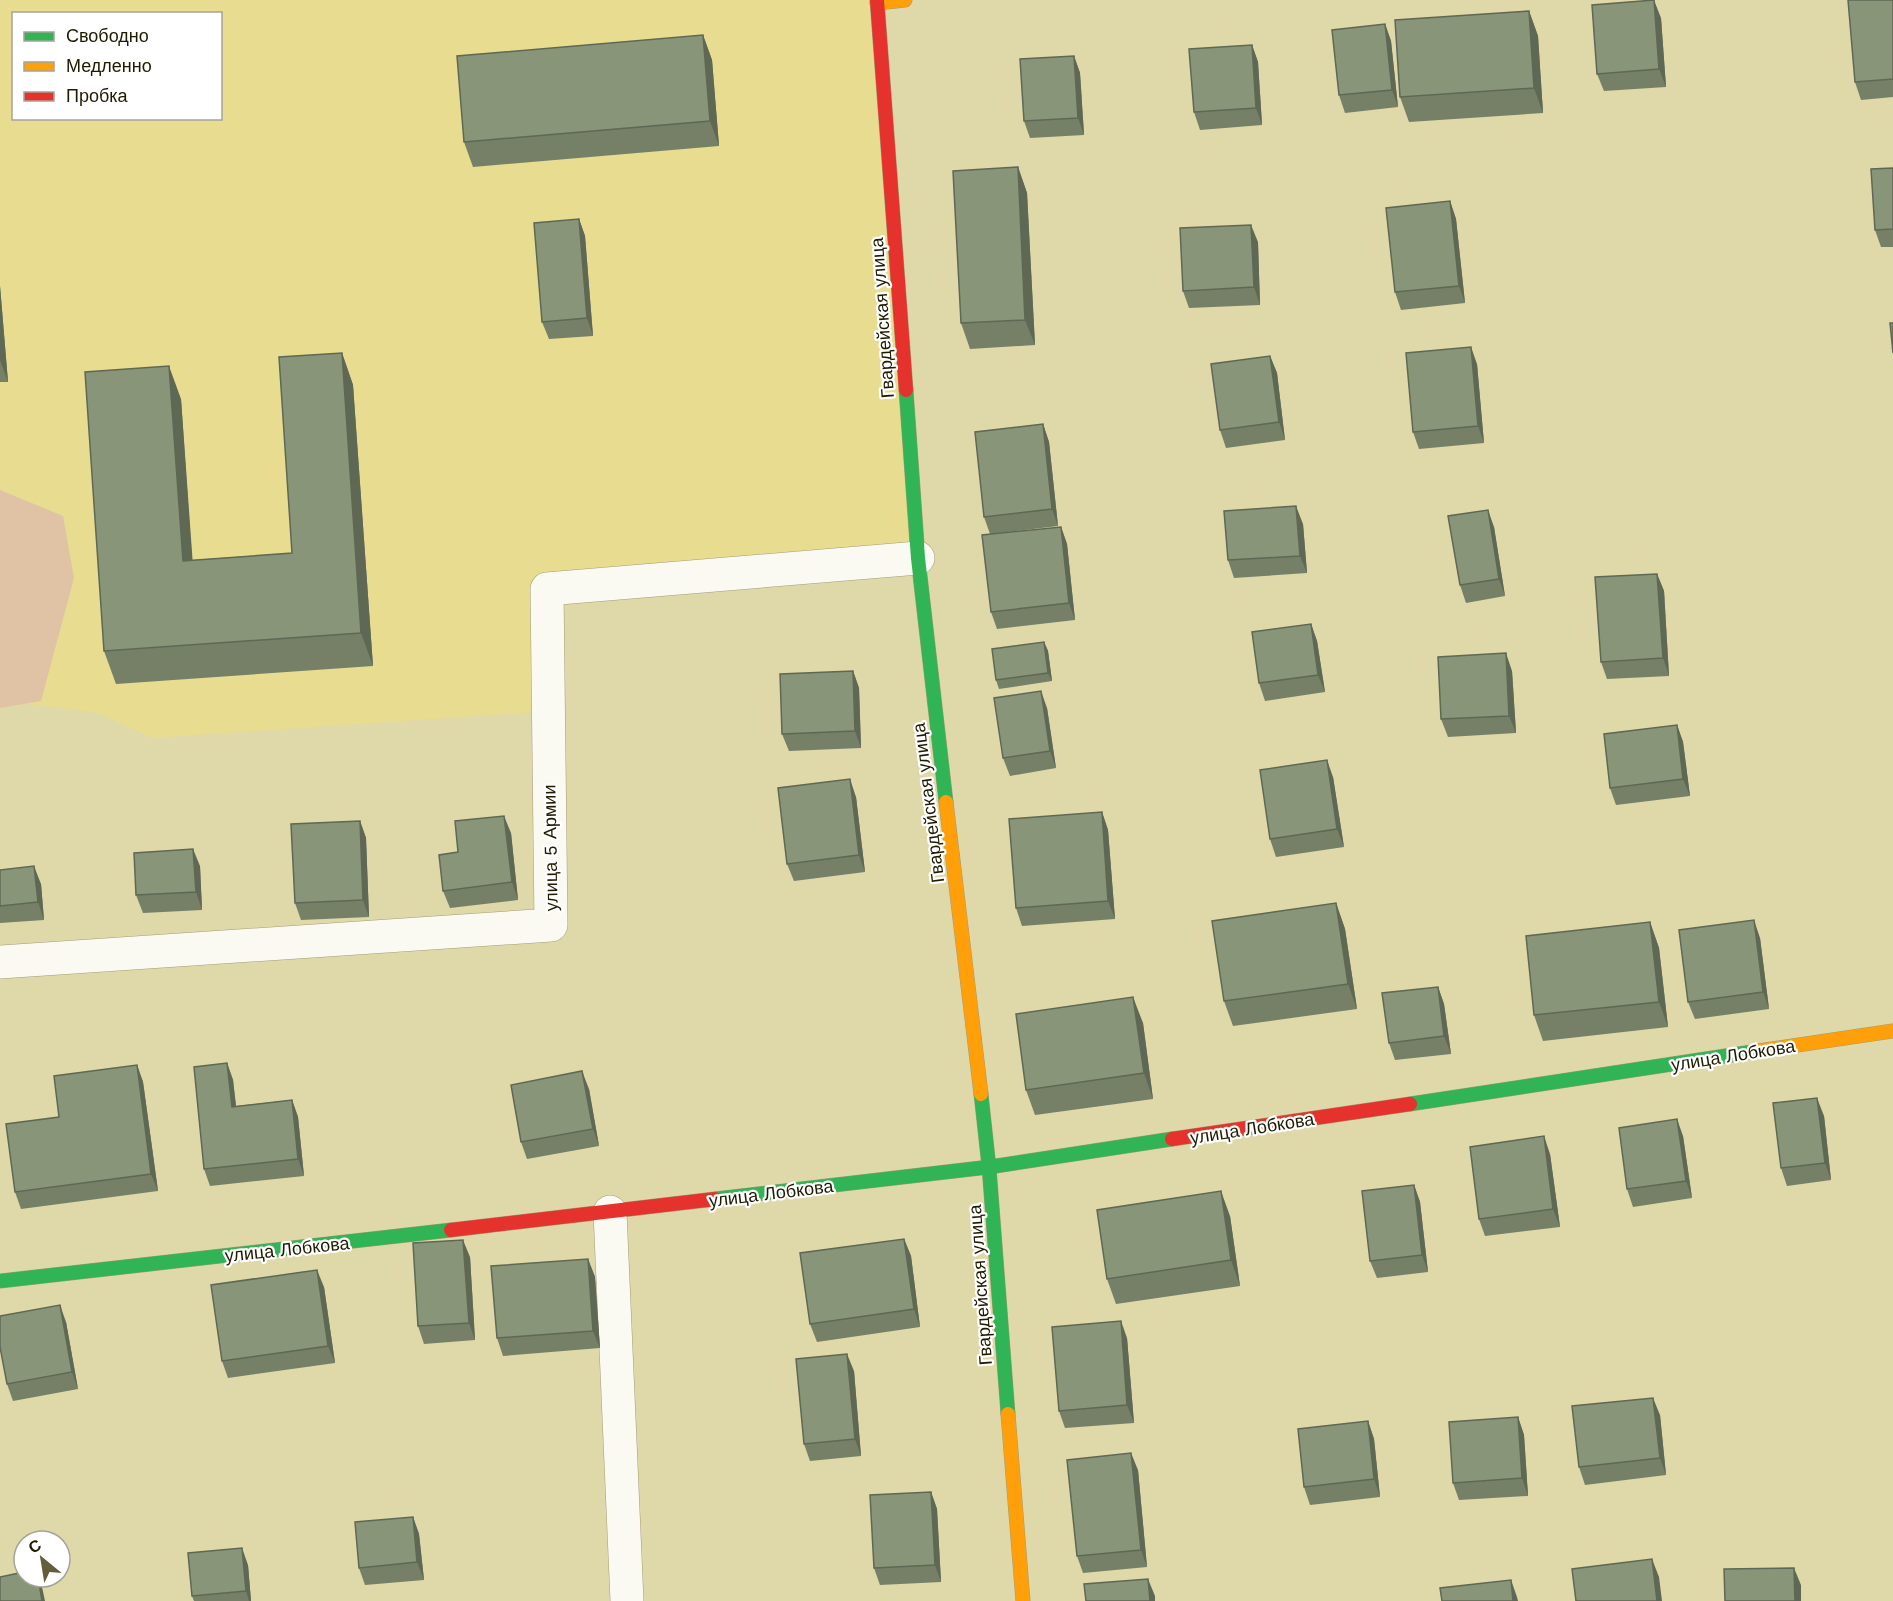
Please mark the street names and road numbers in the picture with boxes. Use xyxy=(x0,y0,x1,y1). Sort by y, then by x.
street label: Гвардейская улица xyxy=(866,236,898,399)
street label: Гвардейская улица xyxy=(908,721,948,884)
street label: улица 5 Армии xyxy=(538,784,562,912)
street label: улица Лобкова xyxy=(1670,1035,1797,1075)
street label: улица Лобкова xyxy=(1189,1108,1316,1148)
street label: улица Лобкова xyxy=(708,1175,835,1211)
street label: Гвардейская улица xyxy=(964,1203,996,1366)
street label: улица Лобкова xyxy=(224,1232,351,1266)

